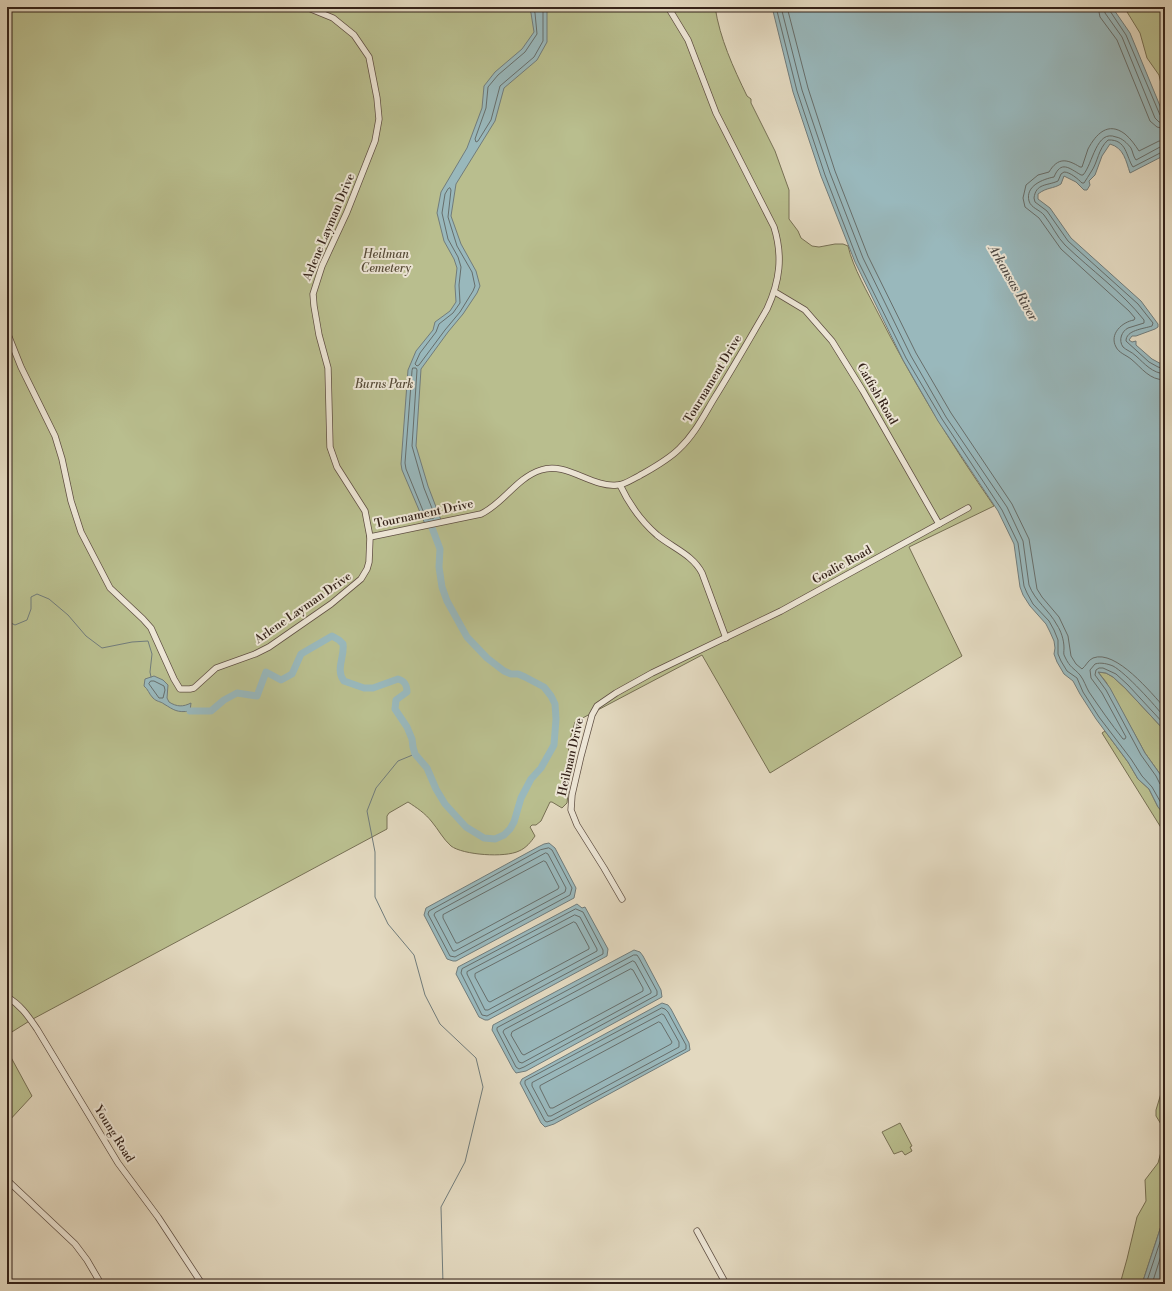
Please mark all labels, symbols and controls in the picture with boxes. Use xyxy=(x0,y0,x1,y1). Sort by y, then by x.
street label: Arlene Layman Drive xyxy=(299,171,358,284)
water label: Arkansas River xyxy=(984,240,1041,324)
park label: Heilman Cemetery xyxy=(361,247,412,276)
street label: Tournament Drive xyxy=(681,332,745,426)
street label: Catfish Road xyxy=(853,361,901,428)
park label: Burns Park xyxy=(354,377,413,392)
street label: Tournament Drive xyxy=(373,496,475,532)
street label: Goalie Road xyxy=(810,542,874,587)
street label: Arlene Layman Drive xyxy=(251,569,354,648)
street label: Heilman Drive xyxy=(555,716,587,798)
street label: Young Road xyxy=(90,1102,137,1165)

